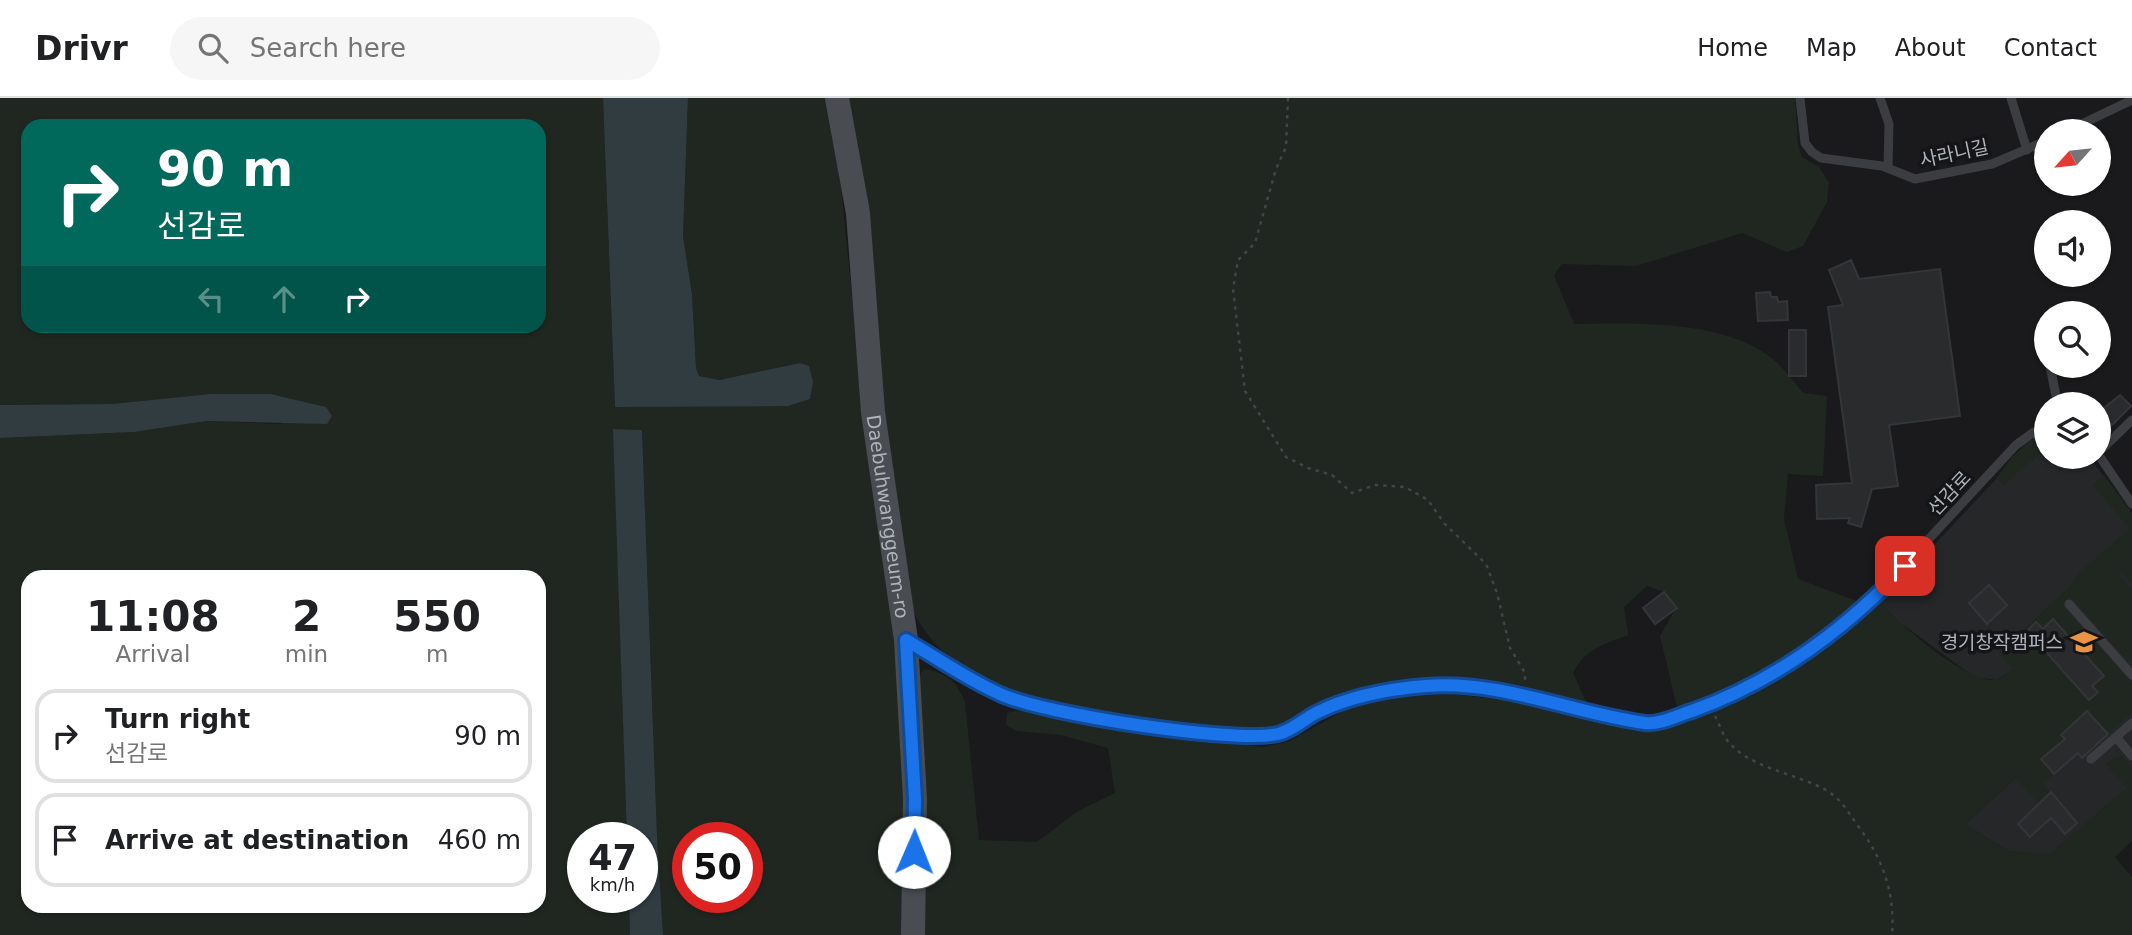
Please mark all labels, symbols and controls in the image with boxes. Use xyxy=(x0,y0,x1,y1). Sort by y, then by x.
search box xyxy=(170,17,660,80)
text: Drivr xyxy=(35,29,128,68)
icon: search xyxy=(194,29,232,67)
text: Search here xyxy=(250,33,406,63)
text: Home xyxy=(1697,34,1768,62)
text: Map xyxy=(1806,34,1857,62)
text: About xyxy=(1895,34,1966,62)
text: Contact xyxy=(2004,34,2097,62)
north arrow xyxy=(2034,119,2110,196)
map controls xyxy=(2034,119,2111,469)
street label: 사라니길 xyxy=(1918,135,1990,171)
text: 90 m xyxy=(157,141,293,198)
icon: right xyxy=(42,147,133,238)
text: 선감로 xyxy=(157,207,245,245)
button: sound xyxy=(2034,210,2111,287)
icon: left xyxy=(192,280,230,318)
icon: ahead xyxy=(265,280,303,318)
icon: right xyxy=(338,280,376,318)
button: search xyxy=(2034,301,2111,378)
button: layers xyxy=(2034,392,2111,469)
street label: Daebuhwanggeum-ro xyxy=(862,413,914,620)
street label: 선감로 xyxy=(1923,466,1975,520)
pin xyxy=(1875,536,1935,596)
icon: arrive xyxy=(1886,547,1924,585)
text: 11:08 xyxy=(86,592,220,641)
text: 2 xyxy=(292,592,321,641)
text: 550 xyxy=(393,592,481,641)
school or university icon: 경기창작캠퍼스 xyxy=(2069,627,2099,657)
place label: 경기창작캠퍼스 xyxy=(1941,631,2063,653)
text: Arrival xyxy=(116,641,190,667)
text: min xyxy=(285,641,328,667)
text: m xyxy=(426,641,448,667)
text: Turn right xyxy=(105,704,250,734)
icon: right xyxy=(46,717,84,755)
text: 90 m xyxy=(454,721,521,751)
text: 선감로 xyxy=(105,740,168,766)
position arrow xyxy=(877,815,951,889)
icon: arrive xyxy=(46,821,84,859)
speed limit sign: 50 xyxy=(672,822,763,913)
text: Arrive at destination xyxy=(105,825,409,855)
text: 460 m xyxy=(438,825,521,855)
text: 47 xyxy=(588,838,637,878)
text: km/h xyxy=(590,874,635,895)

